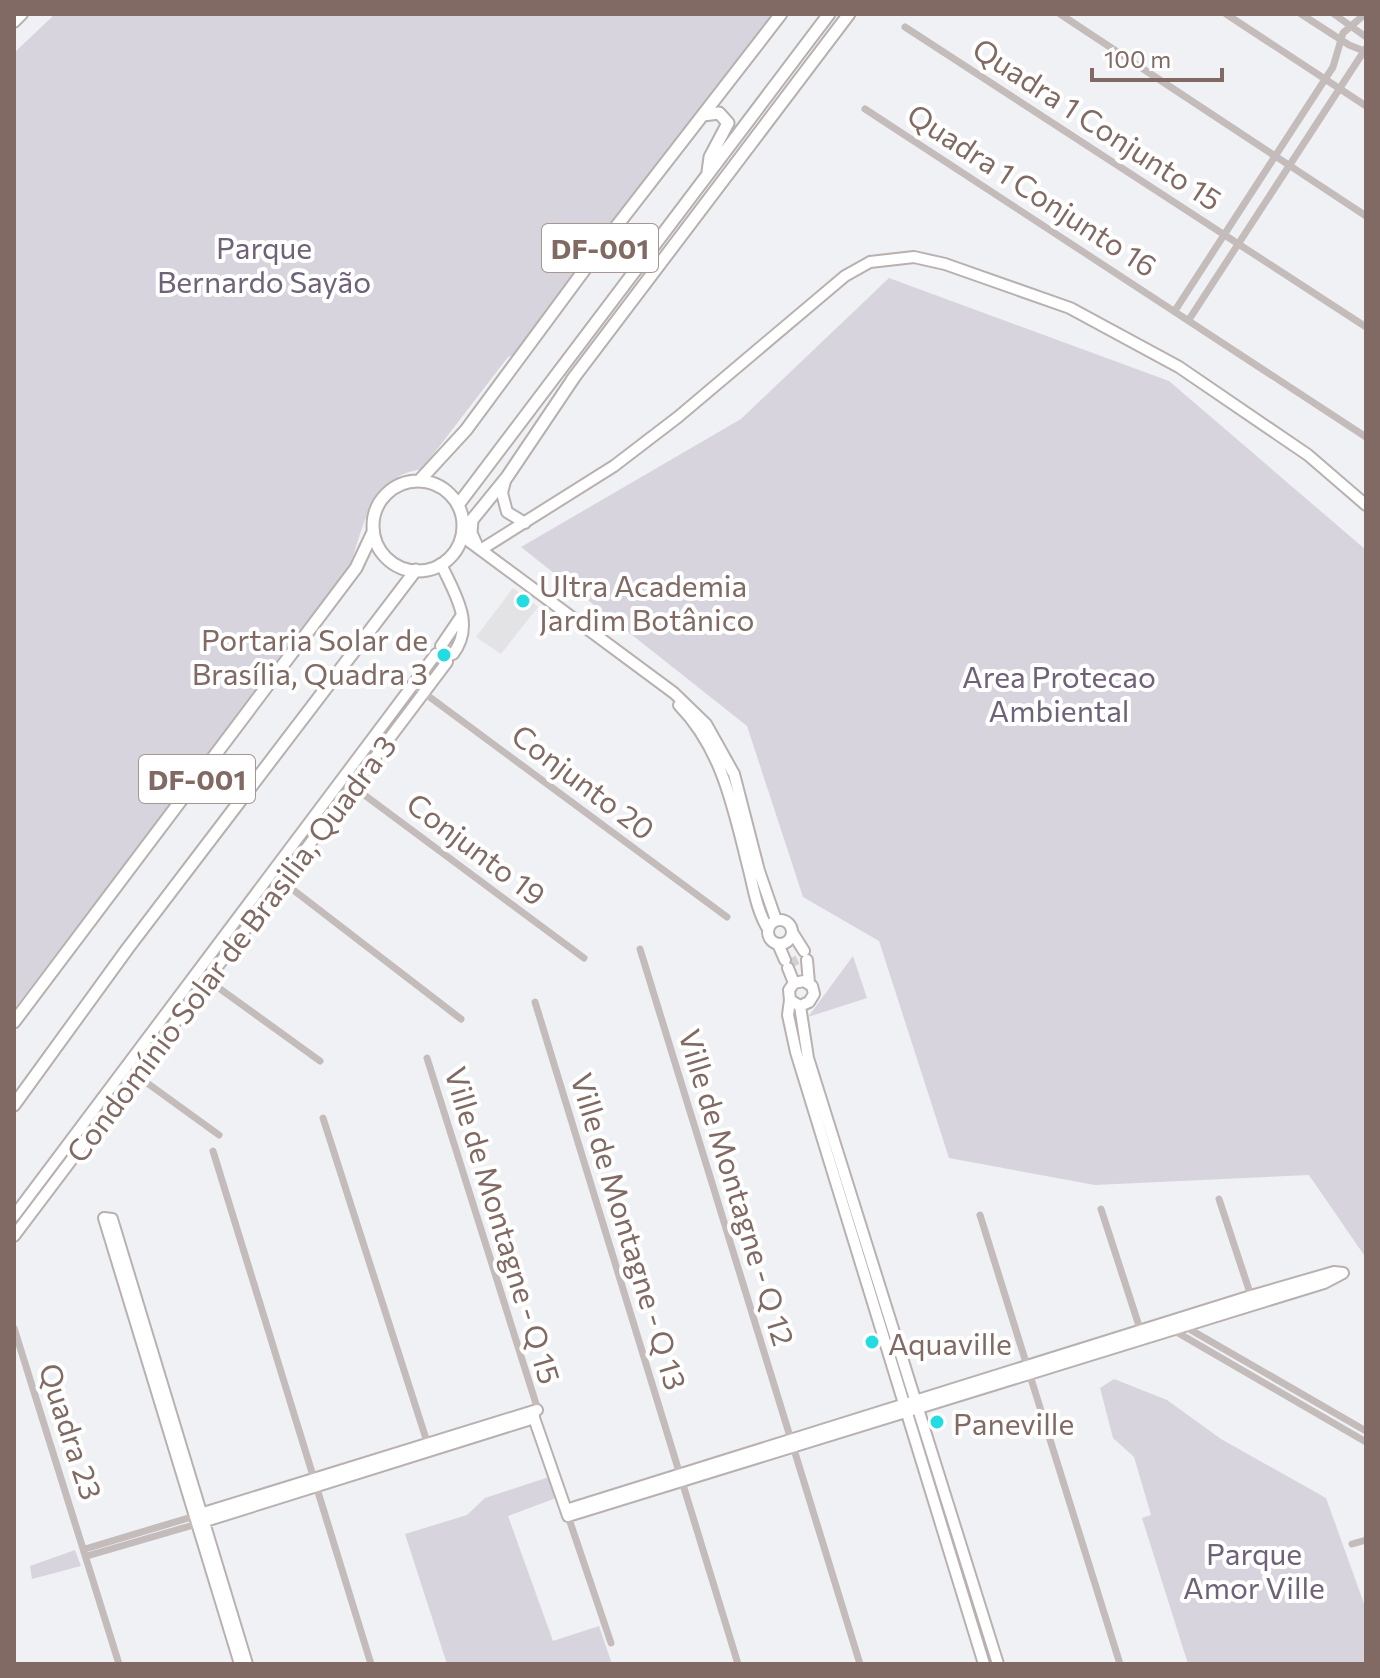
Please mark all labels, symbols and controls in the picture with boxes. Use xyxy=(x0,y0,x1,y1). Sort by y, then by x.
street label: Quadra 1 Conjunto 15 xyxy=(967,29,1229,217)
scale bar xyxy=(1092,32,1222,82)
text: 100 m xyxy=(1104,44,1171,73)
street label: Quadra 1 Conjunto 16 xyxy=(901,95,1165,283)
road number: DF-001 xyxy=(542,224,658,272)
park label: Parque Bernardo Sayão xyxy=(157,228,371,299)
place label: Ultra Academia Jardim Botânico xyxy=(539,566,754,637)
marker: Ultra Academia Jardim Botânico xyxy=(514,592,532,610)
place label: Portaria Solar de Brasília, Quadra 3 xyxy=(192,620,428,691)
marker: Portaria Solar de Brasília, Quadra 3 xyxy=(435,646,453,664)
park label: Area Protecao Ambiental xyxy=(962,657,1156,728)
street label: Conjunto 20 xyxy=(505,715,663,847)
street label: Condomínio Solar de Brasilia, Quadra 3 xyxy=(57,727,403,1169)
road number: DF-001 xyxy=(139,755,255,803)
street label: Conjunto 19 xyxy=(400,784,554,912)
street label: Ville de Montagne - Q 12 xyxy=(672,1024,804,1350)
street label: Ville de Montagne - Q 15 xyxy=(438,1062,570,1388)
street label: Ville de Montagne - Q 13 xyxy=(564,1068,696,1394)
place label: Aquaville xyxy=(888,1324,1012,1361)
marker: Aquaville xyxy=(863,1333,881,1351)
street label: Quadra 23 xyxy=(33,1358,111,1504)
place label: Paneville xyxy=(953,1404,1074,1441)
marker: Paneville xyxy=(928,1413,946,1431)
park label: Parque Amor Ville xyxy=(1183,1534,1325,1605)

